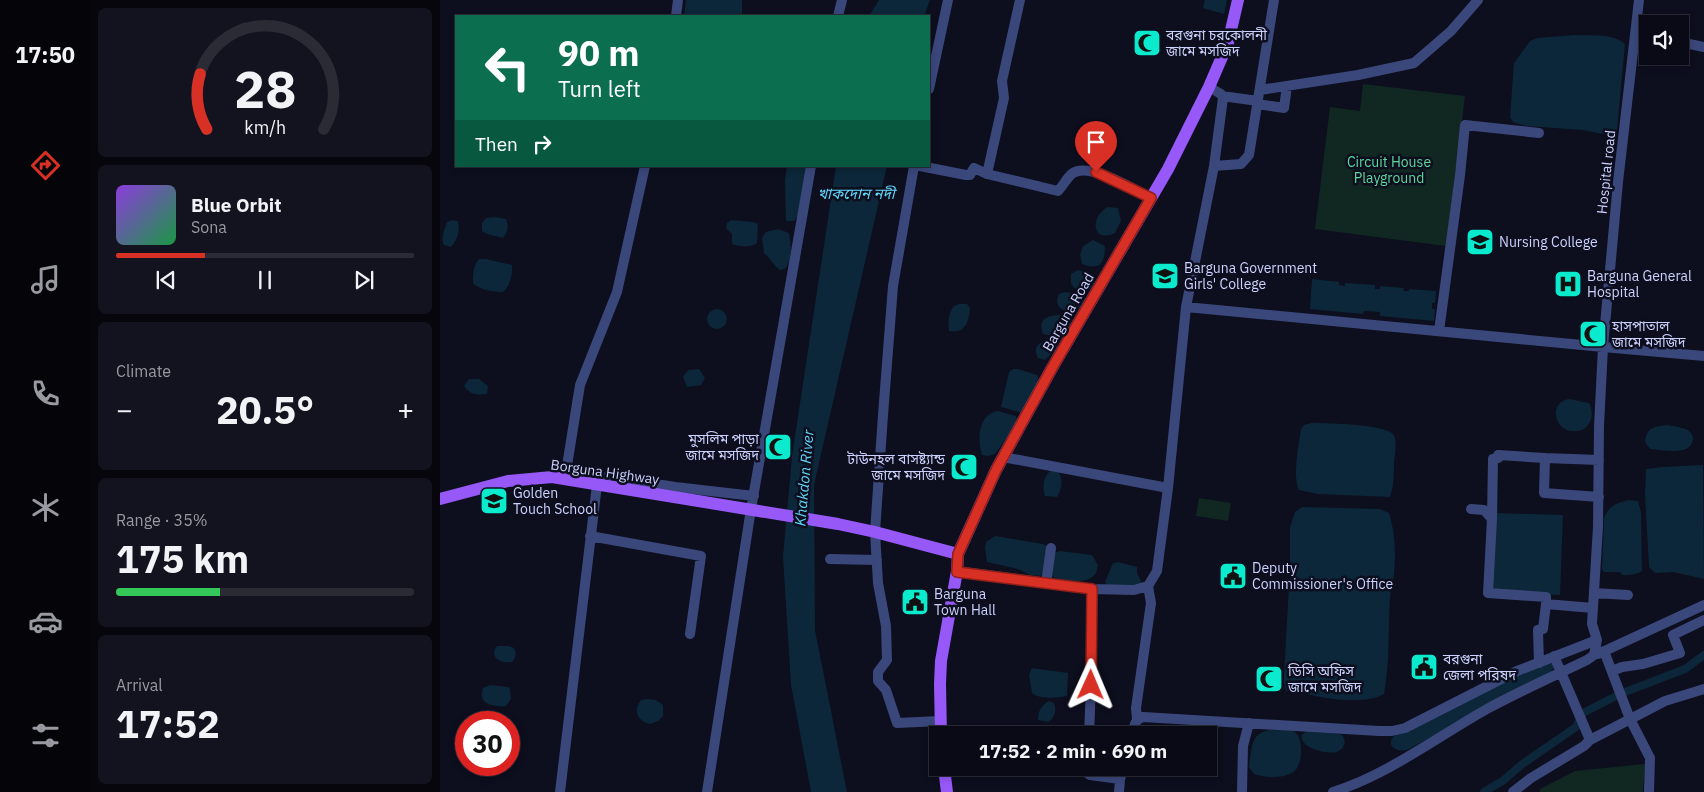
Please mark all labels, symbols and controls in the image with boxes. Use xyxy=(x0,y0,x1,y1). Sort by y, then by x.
map controls xyxy=(1639,15,1689,65)
button: sound xyxy=(1639,15,1689,65)
place label: বরগুনা চরকোলনী জামে মসজিদ xyxy=(1165,26,1267,60)
mosque icon: বরগুনা চরকোলনী জামে মসজিদ xyxy=(1132,28,1162,58)
text: 90 m xyxy=(558,30,640,76)
icon: left xyxy=(475,35,540,100)
text: 17:50 xyxy=(15,40,75,69)
text: 28 xyxy=(234,55,296,122)
text: Turn left xyxy=(558,74,641,103)
text: km/h xyxy=(244,116,286,139)
pin xyxy=(1075,121,1117,172)
icon: arrive xyxy=(1082,128,1110,156)
street label: Hospital road xyxy=(1593,129,1619,215)
icon: right xyxy=(528,130,556,158)
text: Then xyxy=(475,132,518,156)
icon: directions xyxy=(28,148,63,183)
park label: Circuit House Playground xyxy=(1347,153,1431,187)
water label: খাকদোন নদী xyxy=(817,184,898,203)
text: Blue Orbit xyxy=(191,193,281,217)
text: Sona xyxy=(191,217,227,237)
school or university icon: Nursing College xyxy=(1465,227,1495,257)
place label: Nursing College xyxy=(1499,233,1598,251)
place label: Barguna Government Girls' College xyxy=(1184,259,1317,293)
school or university icon: Barguna Government Girls' College xyxy=(1150,261,1180,291)
icon: music xyxy=(28,262,63,297)
icon: previous xyxy=(152,266,180,294)
icon: pause xyxy=(251,266,279,294)
icon: next xyxy=(350,266,378,294)
place label: Barguna General Hospital xyxy=(1587,267,1692,301)
hospital icon: Barguna General Hospital xyxy=(1553,269,1583,299)
street label: Barguna Road xyxy=(1038,270,1098,354)
place label: হাসপাতাল জামে মসজিদ xyxy=(1611,317,1686,351)
mosque icon: হাসপাতাল জামে মসজিদ xyxy=(1578,319,1608,349)
text: Climate xyxy=(116,361,171,381)
icon: phone xyxy=(28,376,63,411)
text: 20.5° xyxy=(216,385,314,434)
text: − xyxy=(116,391,133,428)
text: + xyxy=(397,391,414,428)
water label: Khakdon River xyxy=(790,429,818,527)
place label: মুসলিম পাড়া জামে মসজিদ xyxy=(684,430,759,464)
mosque icon: মুসলিম পাড়া জামে মসজিদ xyxy=(763,432,793,462)
place label: টাউনহল বাসষ্ট্যান্ড জামে মসজিদ xyxy=(846,450,945,484)
mosque icon: টাউনহল বাসষ্ট্যান্ড জামে মসজিদ xyxy=(949,452,979,482)
street label: Borguna Highway xyxy=(550,455,660,489)
place label: Golden Touch School xyxy=(513,484,597,518)
school or university icon: Golden Touch School xyxy=(479,486,509,516)
icon: climate xyxy=(28,490,63,525)
text: Range · 35% xyxy=(116,510,208,530)
text: 175 km xyxy=(116,534,249,583)
place label: Deputy Commissioner's Office xyxy=(1252,559,1393,593)
public building icon: Deputy Commissioner's Office xyxy=(1218,561,1248,591)
place label: Barguna Town Hall xyxy=(934,585,996,619)
public building icon: Barguna Town Hall xyxy=(900,587,930,617)
icon: car xyxy=(28,604,63,639)
place label: বরগুনা জেলা পরিষদ xyxy=(1442,650,1516,684)
public building icon: বরগুনা জেলা পরিষদ xyxy=(1409,652,1439,682)
position arrow xyxy=(1064,658,1116,710)
place label: ডিসি অফিস জামে মসজিদ xyxy=(1287,662,1362,696)
mosque icon: ডিসি অফিস জামে মসজিদ xyxy=(1254,664,1284,694)
text: Arrival xyxy=(116,675,163,695)
text: 17:52 xyxy=(116,699,220,748)
speed limit sign: 30 xyxy=(455,711,520,776)
icon: filters xyxy=(28,718,63,753)
text: 17:52 · 2 min · 690 m xyxy=(979,739,1167,763)

